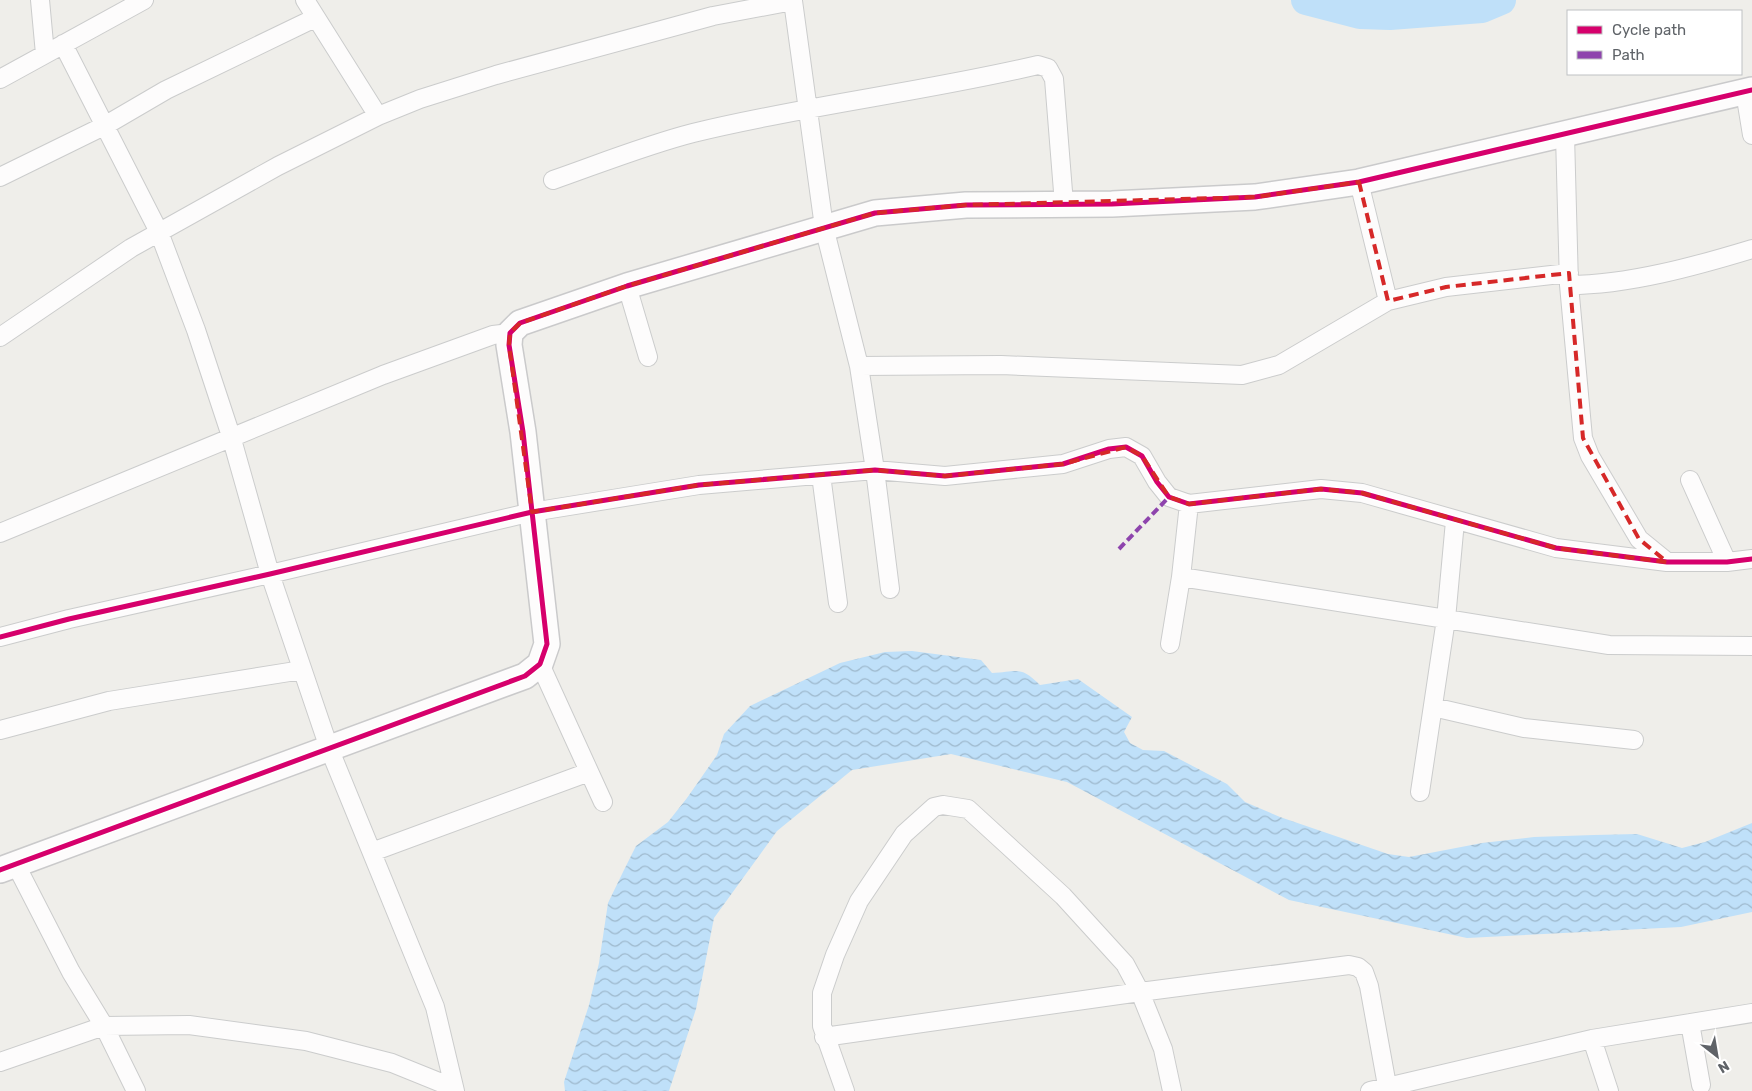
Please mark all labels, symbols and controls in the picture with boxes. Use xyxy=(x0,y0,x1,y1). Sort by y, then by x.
legend xyxy=(1567,10,1742,75)
text: Cycle path xyxy=(1612,21,1686,39)
text: Path xyxy=(1612,46,1645,64)
north arrow xyxy=(1692,1031,1742,1081)
text: N xyxy=(1715,1057,1732,1077)

